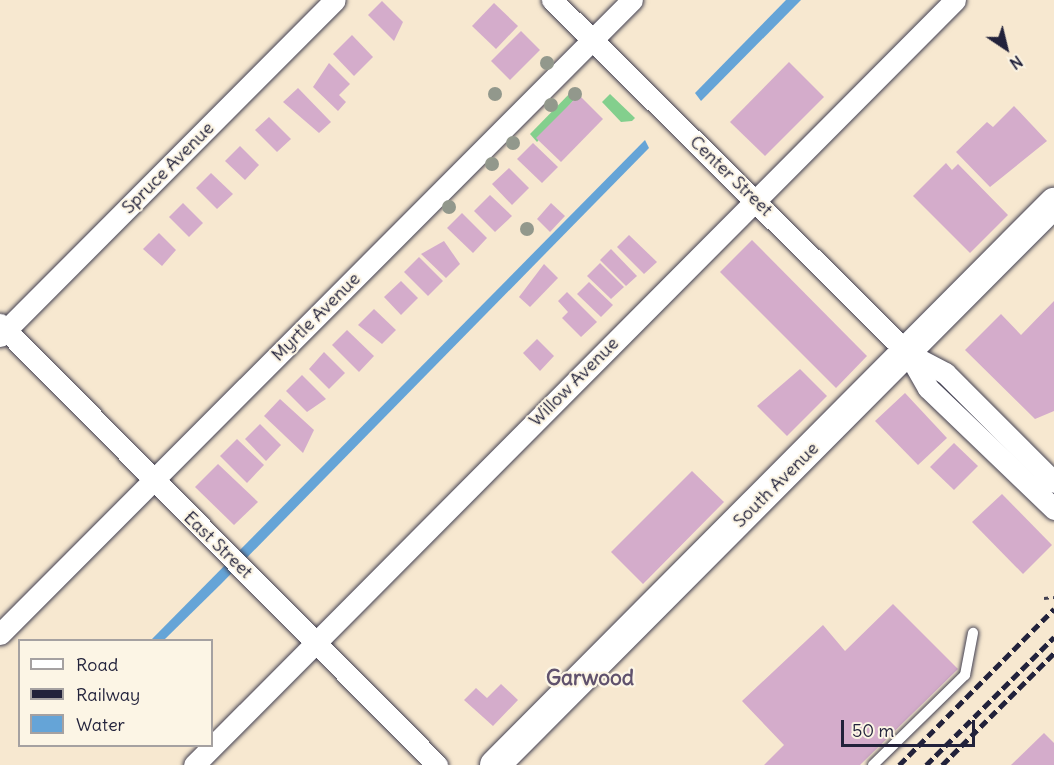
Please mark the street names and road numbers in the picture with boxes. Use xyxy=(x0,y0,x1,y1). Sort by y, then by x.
street label: Spruce Avenue xyxy=(118,118,218,218)
street label: Center Street xyxy=(685,131,777,221)
street label: Myrtle Avenue xyxy=(267,268,365,366)
street label: Willow Avenue xyxy=(525,333,623,431)
street label: South Avenue xyxy=(729,438,823,532)
street label: East Street xyxy=(179,507,257,583)

